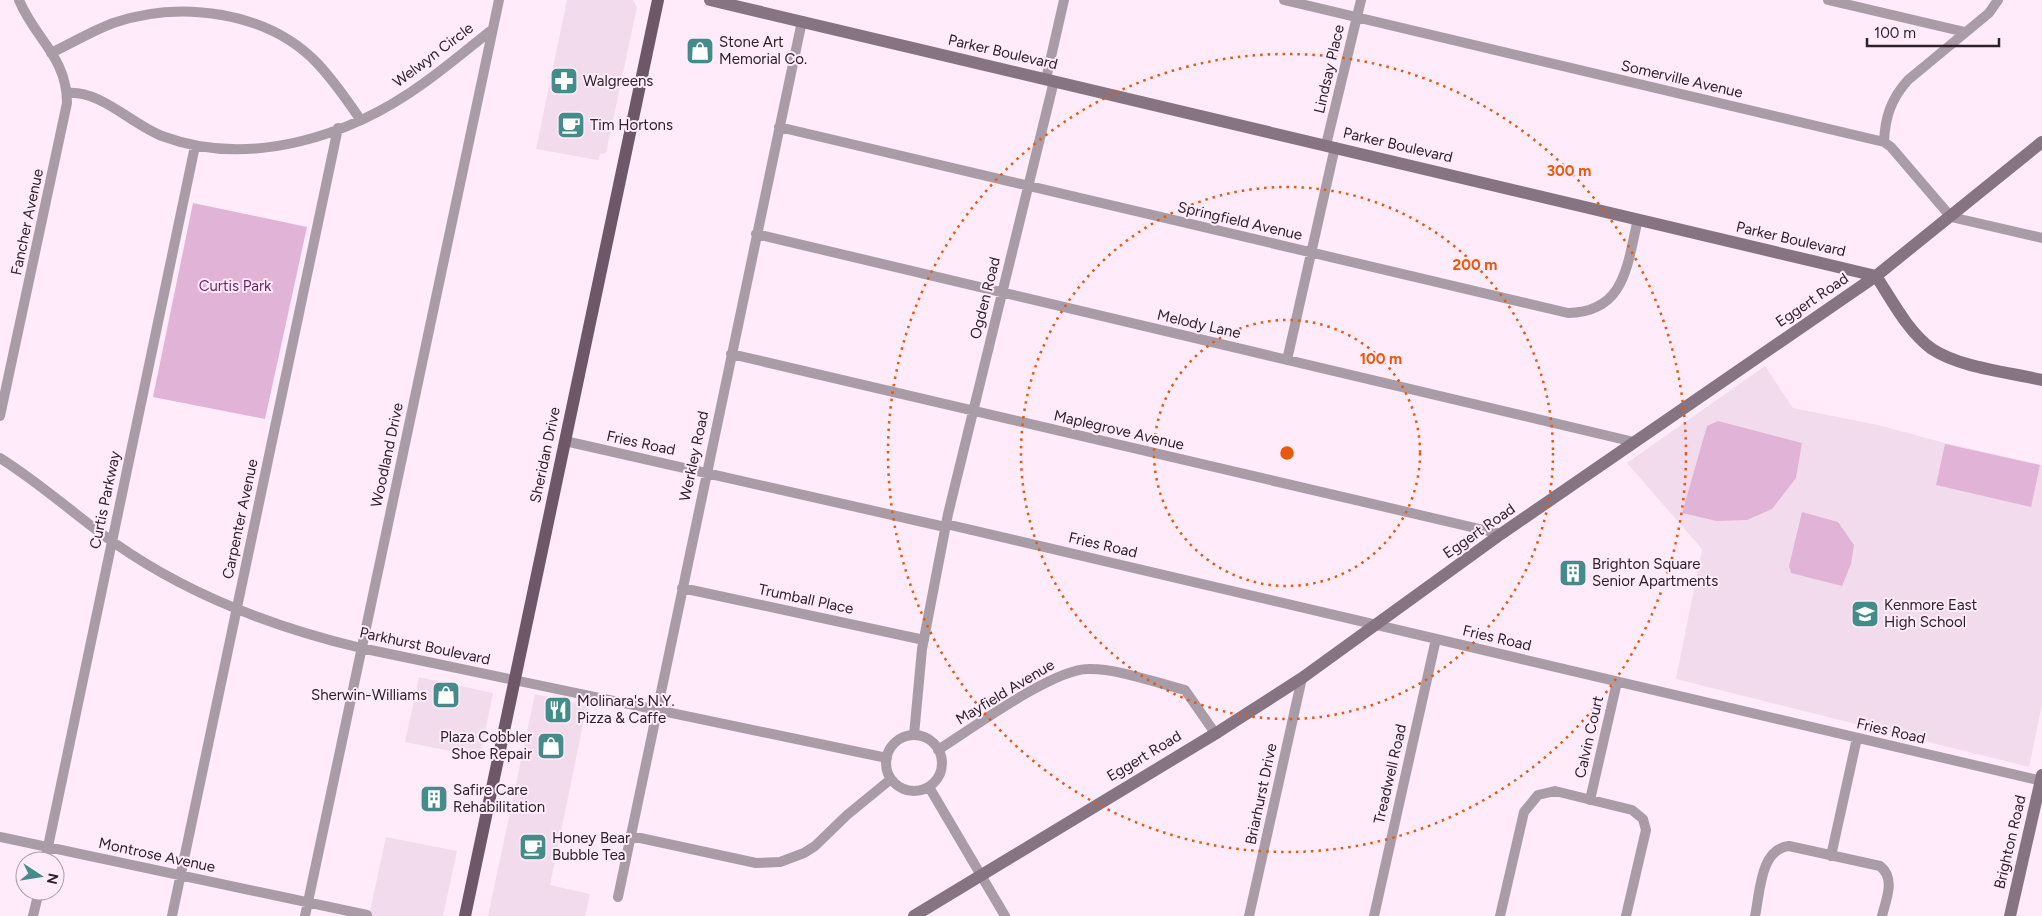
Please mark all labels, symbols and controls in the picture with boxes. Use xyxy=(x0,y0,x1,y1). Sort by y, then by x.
scale bar xyxy=(1867,15,2000,47)
street label: Welwyn Circle xyxy=(389,19,477,91)
street label: Lindsay Place xyxy=(1310,23,1348,115)
text: 100 m xyxy=(1874,24,1916,42)
street label: Parker Boulevard xyxy=(946,31,1060,73)
place label: Stone Art Memorial Co. xyxy=(719,33,807,68)
shop icon: Stone Art Memorial Co. xyxy=(685,36,715,66)
street label: Somerville Avenue xyxy=(1619,56,1745,102)
pharmacy icon: Walgreens xyxy=(549,66,579,96)
place label: Walgreens xyxy=(583,72,653,90)
cafe icon: Tim Hortons xyxy=(556,110,586,140)
place label: Tim Hortons xyxy=(590,116,673,134)
street label: Parker Boulevard xyxy=(1341,124,1455,166)
text: 300 m xyxy=(1547,162,1591,180)
street label: Fancher Avenue xyxy=(7,167,47,277)
street label: Springfield Avenue xyxy=(1176,198,1304,244)
street label: Parker Boulevard xyxy=(1734,218,1848,260)
street label: Ogden Road xyxy=(966,255,1004,341)
text: 200 m xyxy=(1453,256,1497,274)
street label: Eggert Road xyxy=(1772,269,1852,331)
park label: Curtis Park xyxy=(199,277,272,295)
street label: Melody Lane xyxy=(1155,306,1243,342)
text: 100 m xyxy=(1360,350,1402,368)
street label: Woodland Drive xyxy=(367,401,407,509)
street label: Sheridan Drive xyxy=(526,405,564,505)
street label: Maplegrove Avenue xyxy=(1052,406,1186,454)
street label: Werkley Road xyxy=(676,409,712,503)
street label: Fries Road xyxy=(605,427,677,459)
centre of rings xyxy=(1278,444,1296,462)
street label: Curtis Parkway xyxy=(86,449,124,551)
street label: Carpenter Avenue xyxy=(218,457,262,581)
street label: Eggert Road xyxy=(1440,500,1518,562)
street label: Fries Road xyxy=(1067,528,1139,562)
place label: Brighton Square Senior Apartments xyxy=(1592,555,1718,590)
building icon: Brighton Square Senior Apartments xyxy=(1558,558,1588,588)
street label: Trumball Place xyxy=(757,580,855,618)
place label: Kenmore East High School xyxy=(1884,596,1978,631)
school or university icon: Kenmore East High School xyxy=(1850,599,1880,629)
street label: Fries Road xyxy=(1461,621,1533,655)
street label: Parkhurst Boulevard xyxy=(358,623,492,669)
street label: Mayfield Avenue xyxy=(952,655,1058,729)
shop icon: Sherwin-Williams xyxy=(431,680,461,710)
place label: Sherwin-Williams xyxy=(311,686,427,704)
place label: Molinara's N.Y. Pizza & Caffe xyxy=(577,692,675,727)
street label: Calvin Court xyxy=(1571,694,1607,780)
restaurant icon: Molinara's N.Y. Pizza & Caffe xyxy=(543,695,573,725)
street label: Fries Road xyxy=(1855,714,1927,748)
street label: Treadwell Road xyxy=(1370,722,1410,826)
street label: Eggert Road xyxy=(1104,727,1184,785)
place label: Plaza Cobbler Shoe Repair xyxy=(440,728,532,763)
shop icon: Plaza Cobbler Shoe Repair xyxy=(536,731,566,761)
street label: Briarhurst Drive xyxy=(1241,742,1281,846)
place label: Safire Care Rehabilitation xyxy=(453,781,545,816)
building icon: Safire Care Rehabilitation xyxy=(419,784,449,814)
street label: Brighton Road xyxy=(1990,793,2030,891)
place label: Honey Bear Bubble Tea xyxy=(552,829,630,864)
cafe icon: Honey Bear Bubble Tea xyxy=(518,832,548,862)
street label: Montrose Avenue xyxy=(97,834,217,876)
north arrow xyxy=(15,851,65,901)
text: N xyxy=(43,872,62,886)

